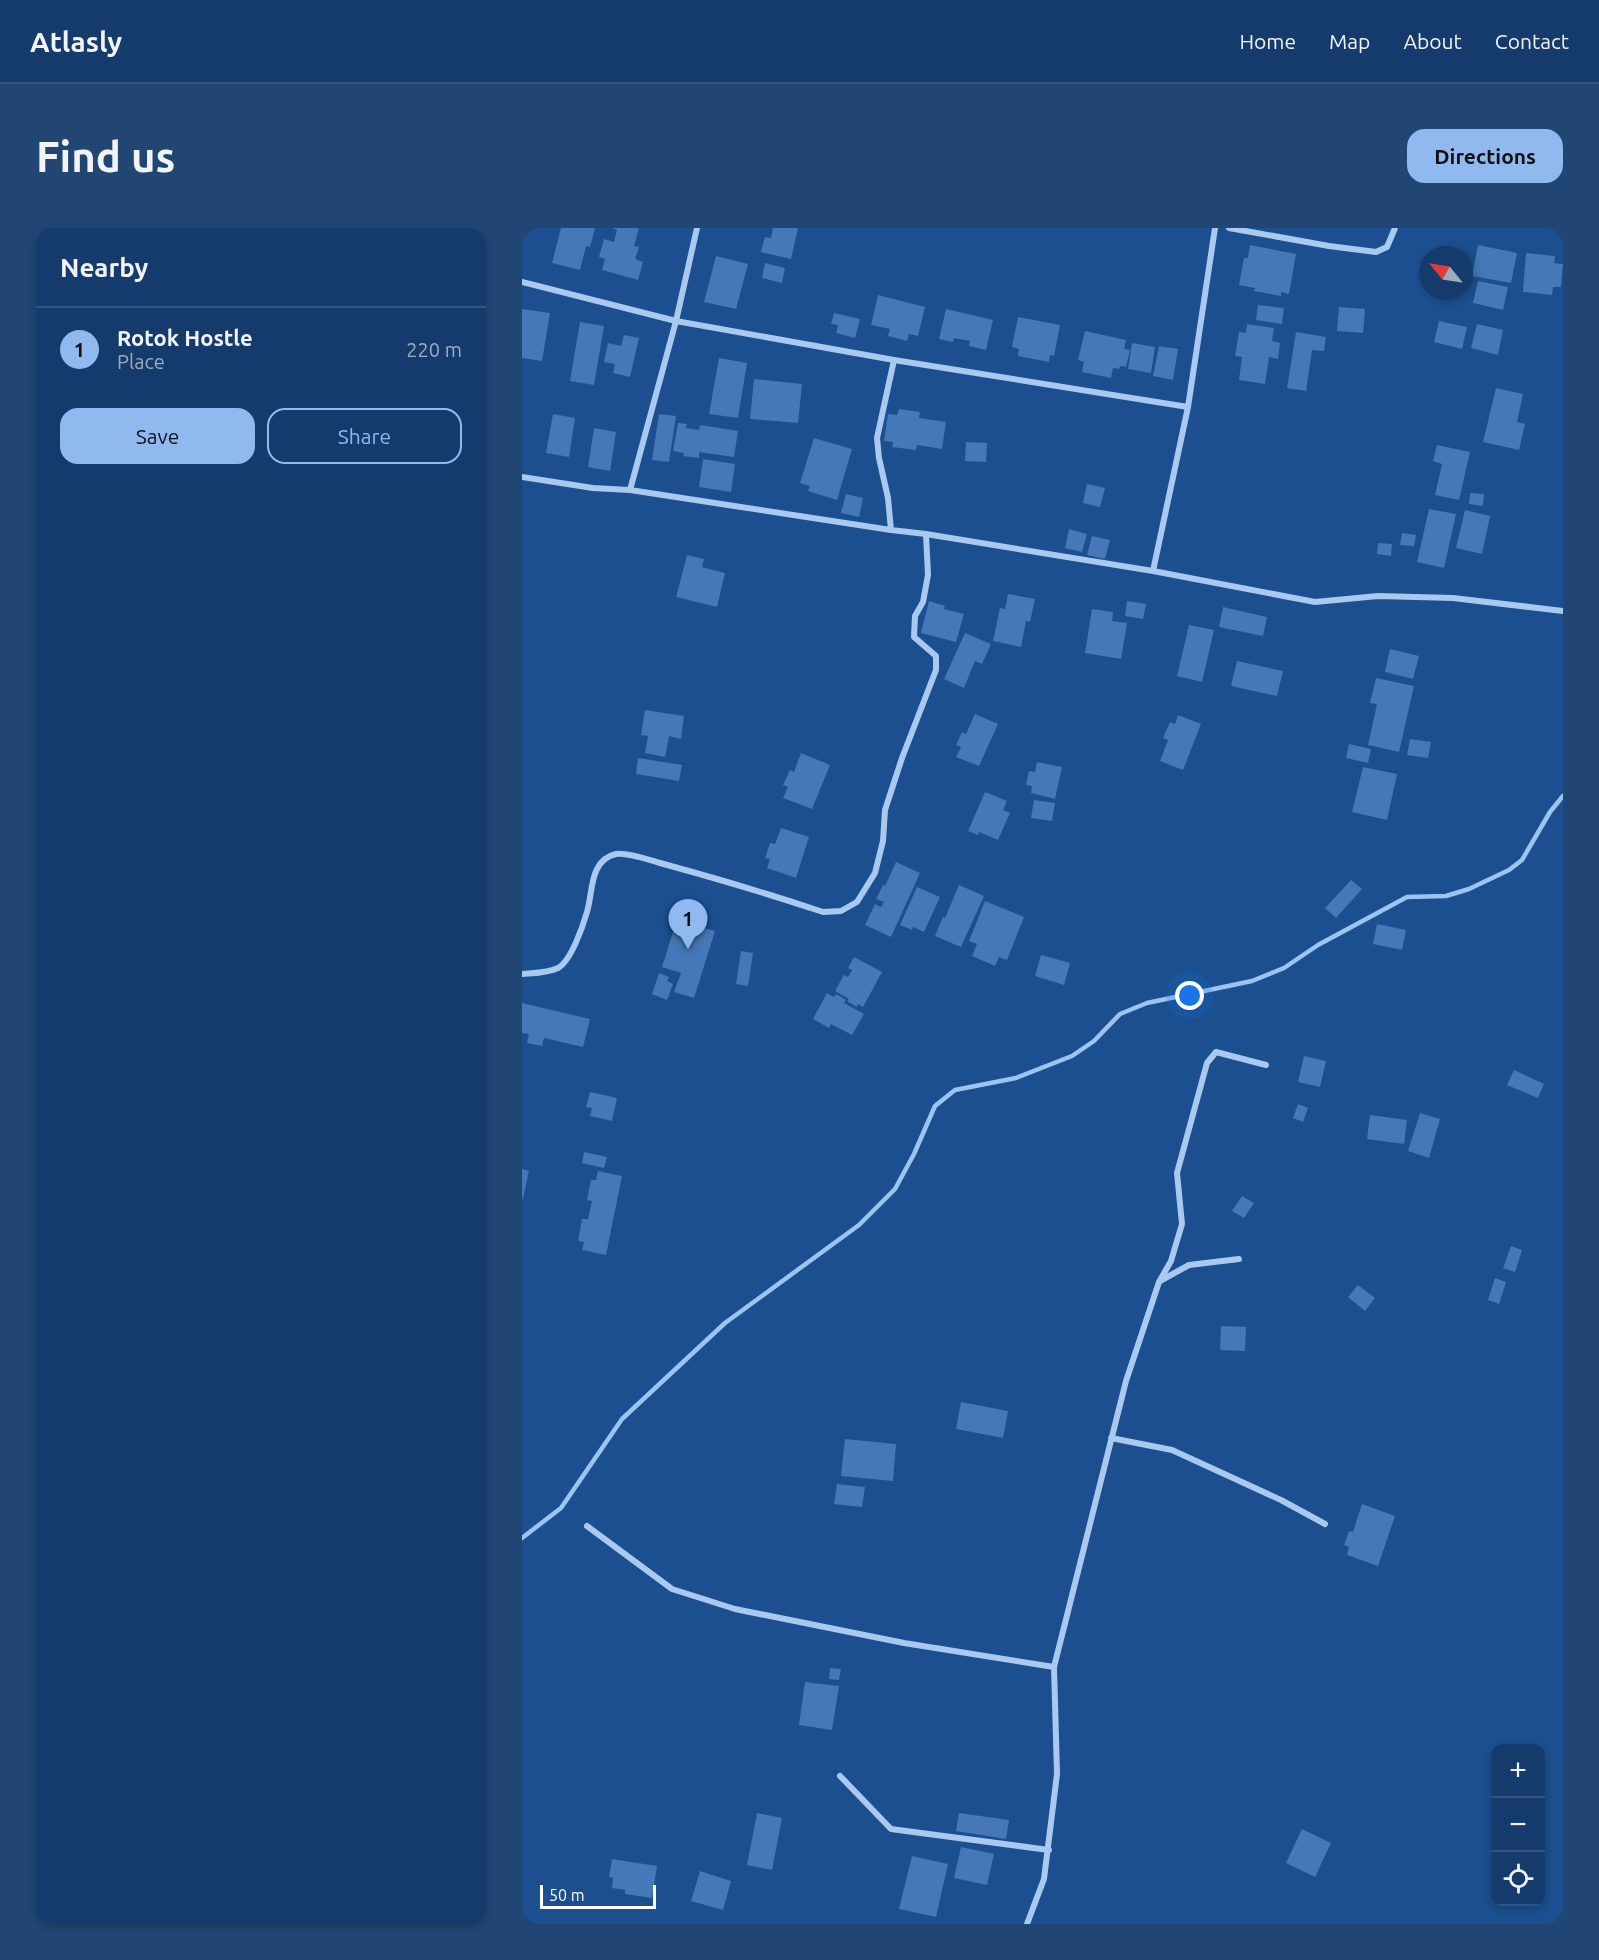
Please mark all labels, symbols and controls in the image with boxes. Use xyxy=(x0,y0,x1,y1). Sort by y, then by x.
text: Atlasly xyxy=(30,26,122,57)
text: Home xyxy=(1239,29,1296,53)
text: Map xyxy=(1329,29,1370,53)
text: About xyxy=(1403,29,1462,53)
text: Contact xyxy=(1495,29,1569,53)
button: Directions xyxy=(1407,129,1563,183)
text: Find us xyxy=(36,133,175,180)
north arrow xyxy=(1419,246,1473,300)
text: Nearby xyxy=(60,253,148,282)
text: Rotok Hostle xyxy=(117,325,253,350)
text: 1 xyxy=(74,338,85,361)
text: 220 m xyxy=(406,338,462,361)
text: Place xyxy=(117,350,165,373)
button: Save xyxy=(60,408,255,464)
button: Share xyxy=(267,408,462,464)
pin: 1 xyxy=(668,900,708,949)
your location xyxy=(1175,981,1204,1010)
map controls xyxy=(1491,1744,1545,1906)
button: + xyxy=(1491,1744,1545,1798)
button: − xyxy=(1491,1798,1545,1852)
button: locate xyxy=(1491,1852,1545,1906)
scale bar xyxy=(540,1882,656,1910)
text: 50 m xyxy=(549,1886,585,1904)

